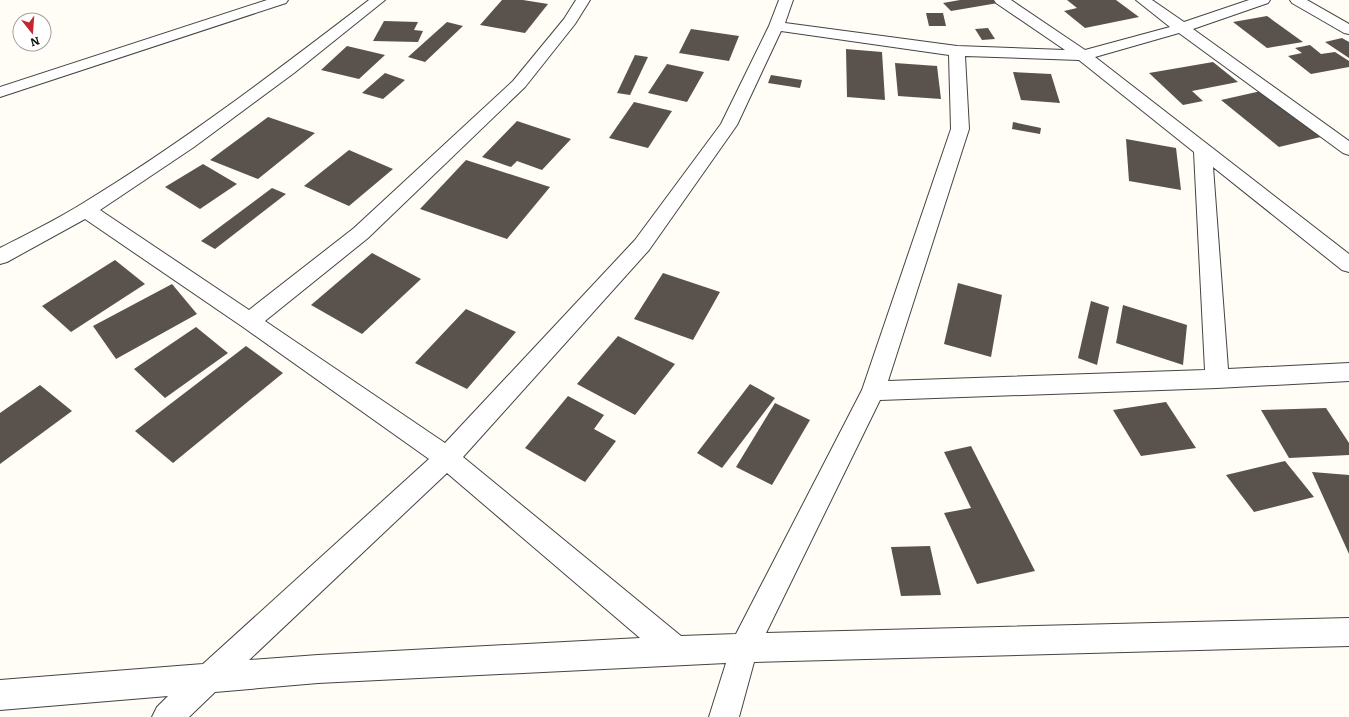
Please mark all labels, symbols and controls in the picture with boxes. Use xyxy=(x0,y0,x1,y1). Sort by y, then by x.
north arrow xyxy=(12,12,52,52)
text: N xyxy=(28,34,42,52)

